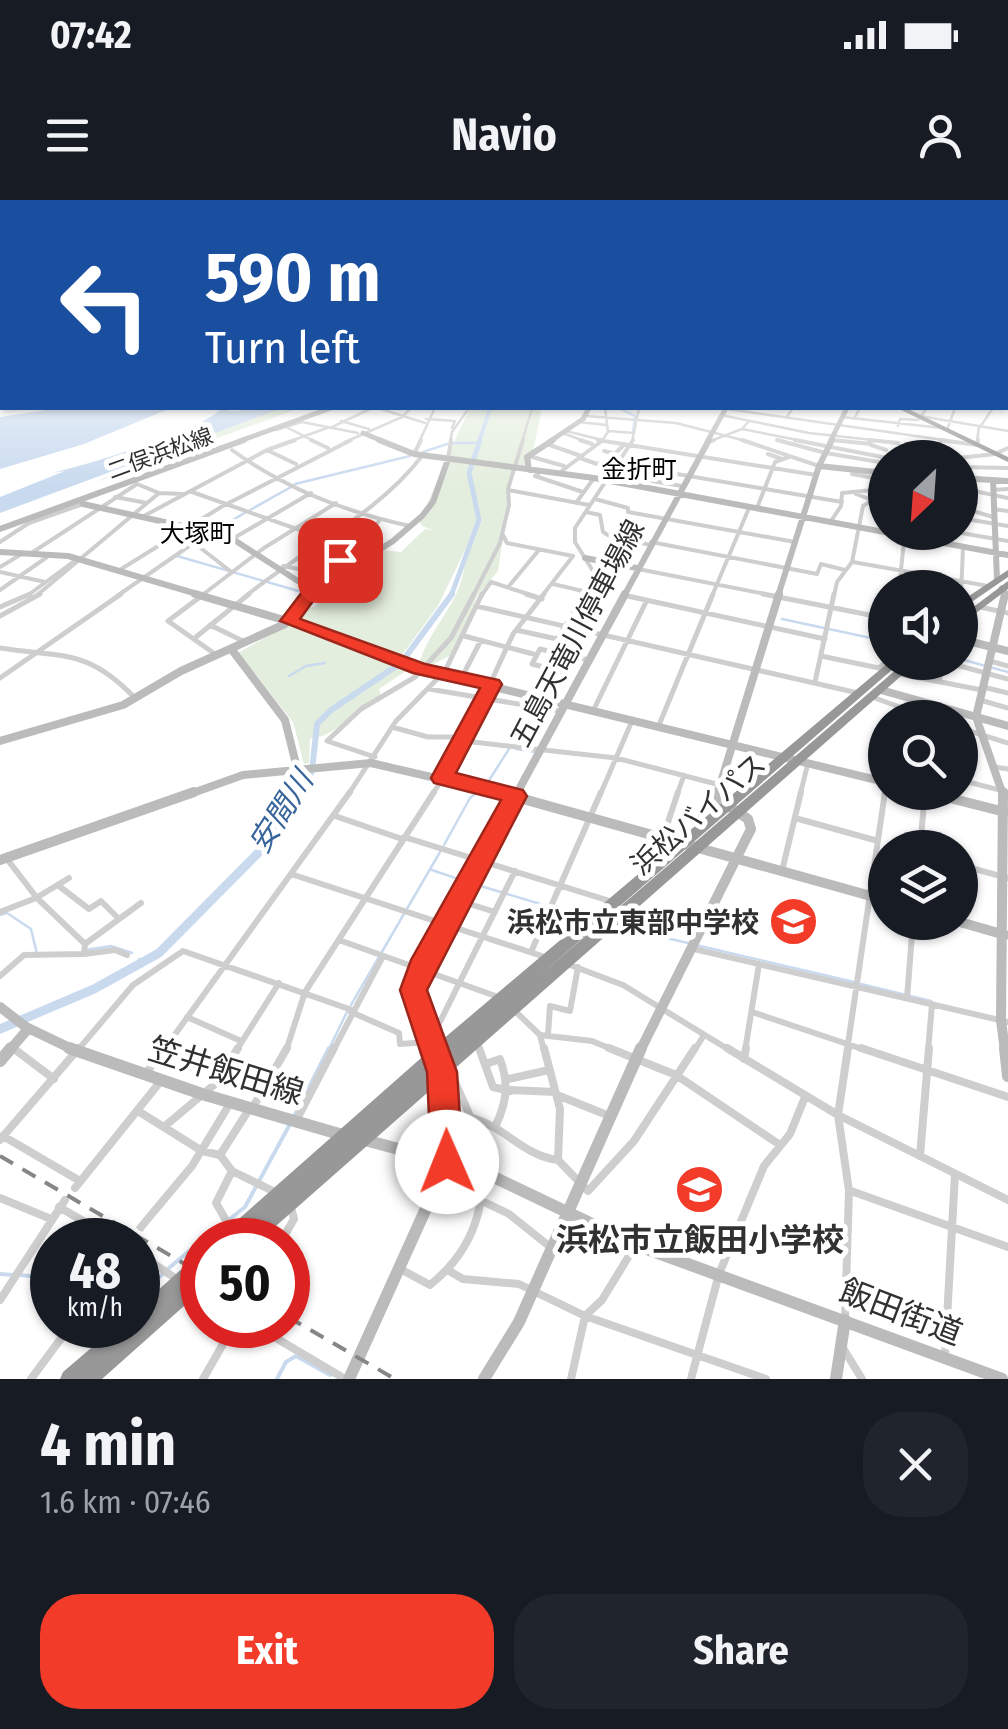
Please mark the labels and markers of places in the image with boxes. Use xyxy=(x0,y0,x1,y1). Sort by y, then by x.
pin xyxy=(298,518,383,603)
school or university icon: 浜松市立東部中学校 xyxy=(768,896,820,948)
place label: 浜松市立東部中学校 xyxy=(507,906,759,939)
school or university icon: 浜松市立飯田小学校 xyxy=(674,1164,726,1216)
place label: 浜松市立飯田小学校 xyxy=(556,1221,844,1259)

